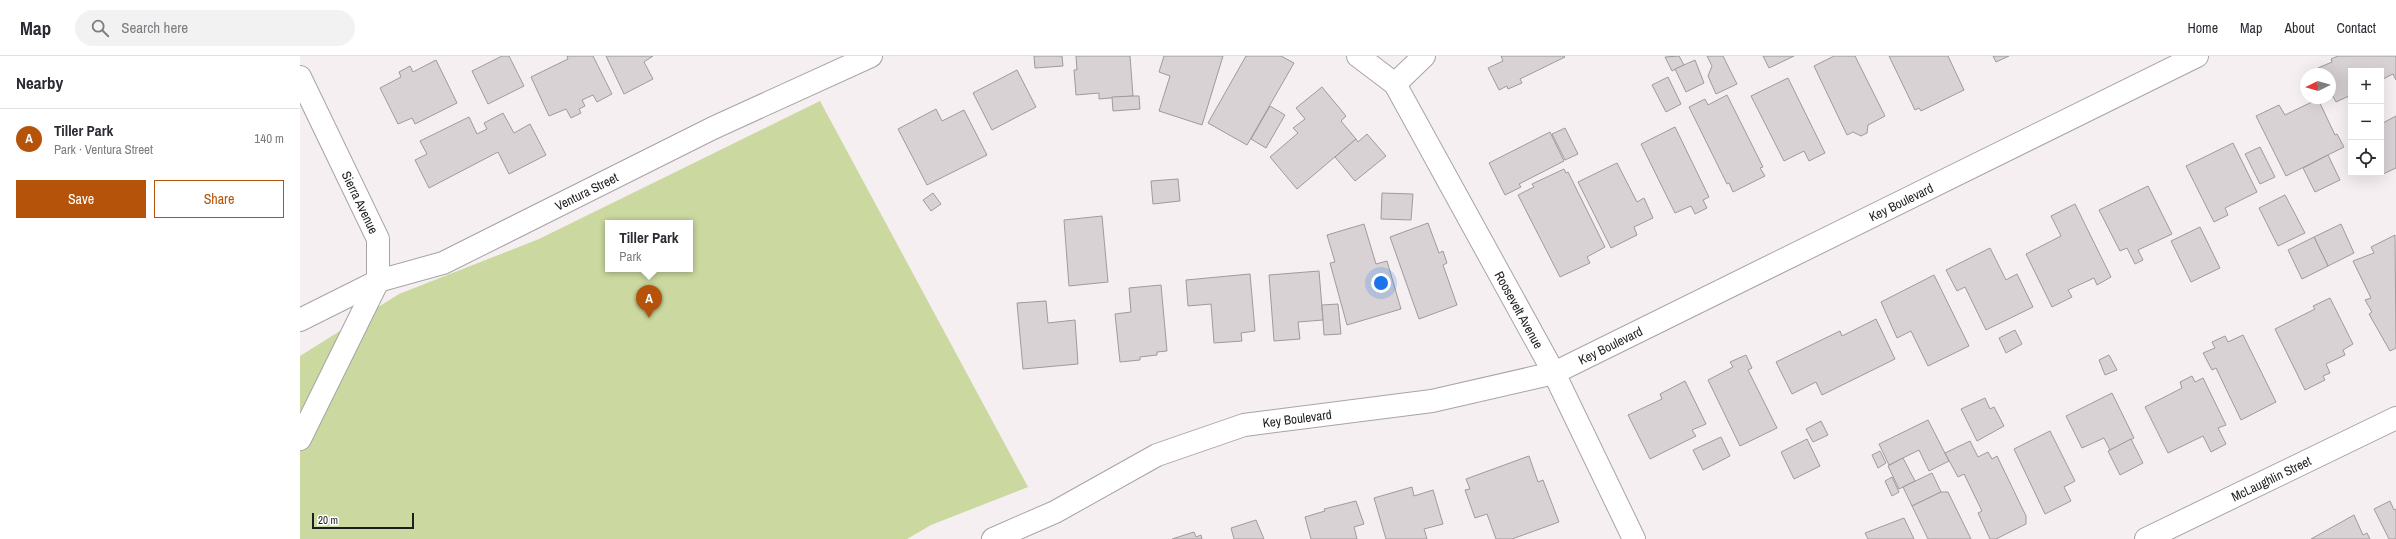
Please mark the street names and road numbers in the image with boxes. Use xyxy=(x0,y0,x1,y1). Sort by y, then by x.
street label: Sierra Avenue xyxy=(338,168,383,236)
street label: Ventura Street xyxy=(552,168,621,214)
street label: Key Boulevard xyxy=(1866,179,1936,225)
street label: Roosevelt Avenue xyxy=(1491,268,1547,351)
street label: Key Boulevard xyxy=(1575,322,1645,368)
street label: Key Boulevard xyxy=(1262,405,1333,431)
street label: McLaughlin Street xyxy=(2228,452,2314,505)

